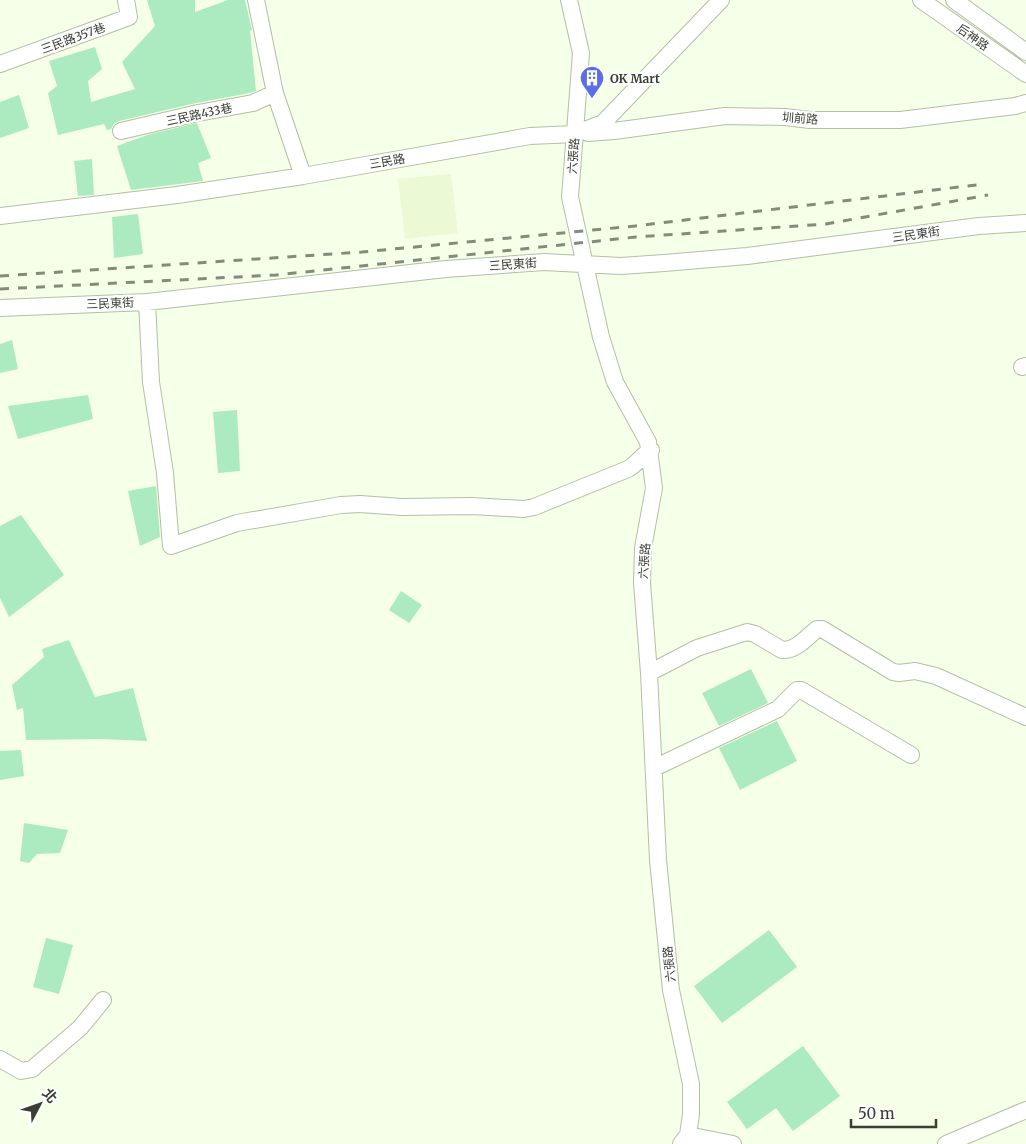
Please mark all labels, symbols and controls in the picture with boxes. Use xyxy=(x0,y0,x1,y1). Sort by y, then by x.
street label: 三民路357巷 xyxy=(39,19,107,57)
street label: 后神路 xyxy=(954,21,992,53)
building icon: OK Mart xyxy=(579,65,605,99)
place label: OK Mart xyxy=(610,71,660,86)
street label: 三民路433巷 xyxy=(164,100,234,128)
street label: 圳前路 xyxy=(782,109,818,127)
street label: 六張路 xyxy=(564,138,582,174)
street label: 三民路 xyxy=(368,150,406,172)
street label: 三民東街 xyxy=(891,223,941,245)
street label: 三民東街 xyxy=(489,255,537,273)
street label: 三民東街 xyxy=(86,295,134,311)
street label: 六張路 xyxy=(635,543,653,579)
street label: 六張路 xyxy=(660,945,678,983)
north arrow xyxy=(15,1079,65,1129)
text: 北 xyxy=(38,1084,61,1107)
scale bar xyxy=(851,1096,936,1128)
text: 50 m xyxy=(858,1104,895,1123)

